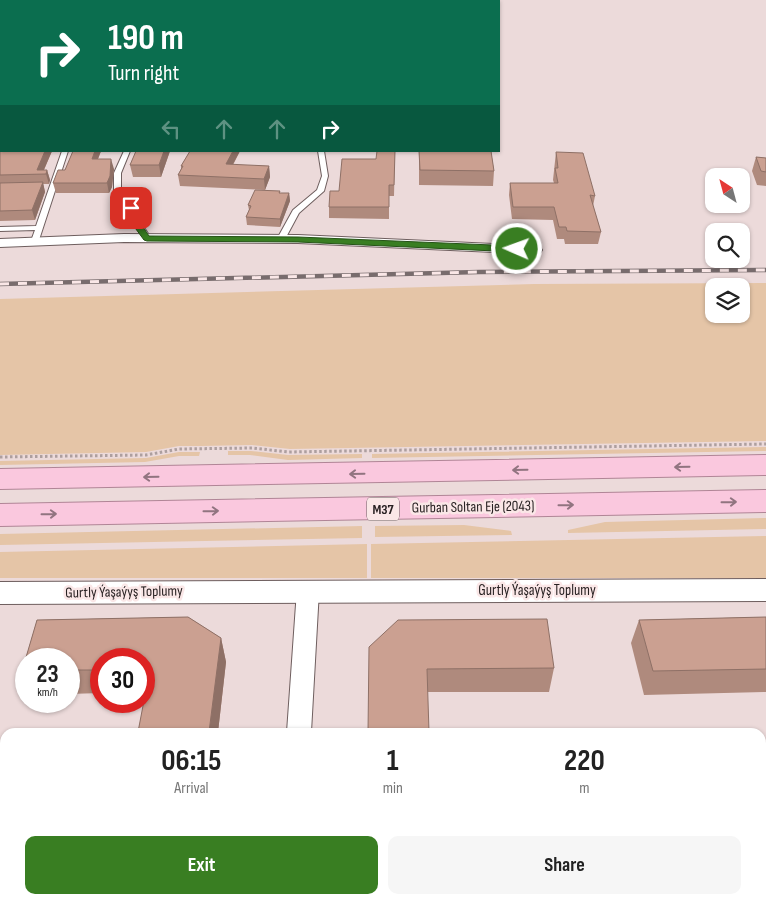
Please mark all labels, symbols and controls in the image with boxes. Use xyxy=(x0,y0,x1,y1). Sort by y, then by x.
text: 190 m xyxy=(108,17,184,60)
icon: right xyxy=(25,20,90,85)
text: Turn right xyxy=(108,60,179,87)
icon: left xyxy=(157,115,185,143)
icon: ahead xyxy=(210,115,238,143)
icon: ahead xyxy=(263,115,291,143)
icon: right xyxy=(316,115,344,143)
north arrow xyxy=(705,168,750,212)
map controls xyxy=(705,168,750,323)
pin xyxy=(110,187,152,229)
icon: arrive xyxy=(117,194,145,222)
position arrow xyxy=(490,222,542,274)
button: search xyxy=(705,223,750,268)
button: layers xyxy=(705,278,750,323)
one-way arrow xyxy=(675,462,691,472)
one-way arrow xyxy=(512,465,528,475)
one-way arrow xyxy=(350,469,366,478)
one-way arrow xyxy=(143,472,160,482)
street label: Gurban Soltan Eje (2043) xyxy=(412,496,534,518)
one-way arrow xyxy=(720,497,736,507)
road number: M37 xyxy=(367,498,399,520)
one-way arrow xyxy=(558,500,574,510)
one-way arrow xyxy=(202,506,219,516)
one-way arrow xyxy=(40,509,56,519)
street label: Gurtly Ýaşaýyş Toplumy xyxy=(65,581,183,603)
street label: Gurtly Ýaşaýyş Toplumy xyxy=(478,581,596,600)
speed limit sign: 30 xyxy=(90,648,155,713)
text: 23 xyxy=(36,659,59,690)
text: km/h xyxy=(37,685,58,700)
text: 06:15 xyxy=(161,743,221,779)
text: 1 xyxy=(387,743,399,779)
text: 220 xyxy=(564,743,605,779)
text: Arrival xyxy=(174,779,209,798)
text: min xyxy=(383,779,403,798)
text: m xyxy=(579,779,590,798)
button: Exit xyxy=(25,836,378,894)
button: Share xyxy=(388,836,741,894)

